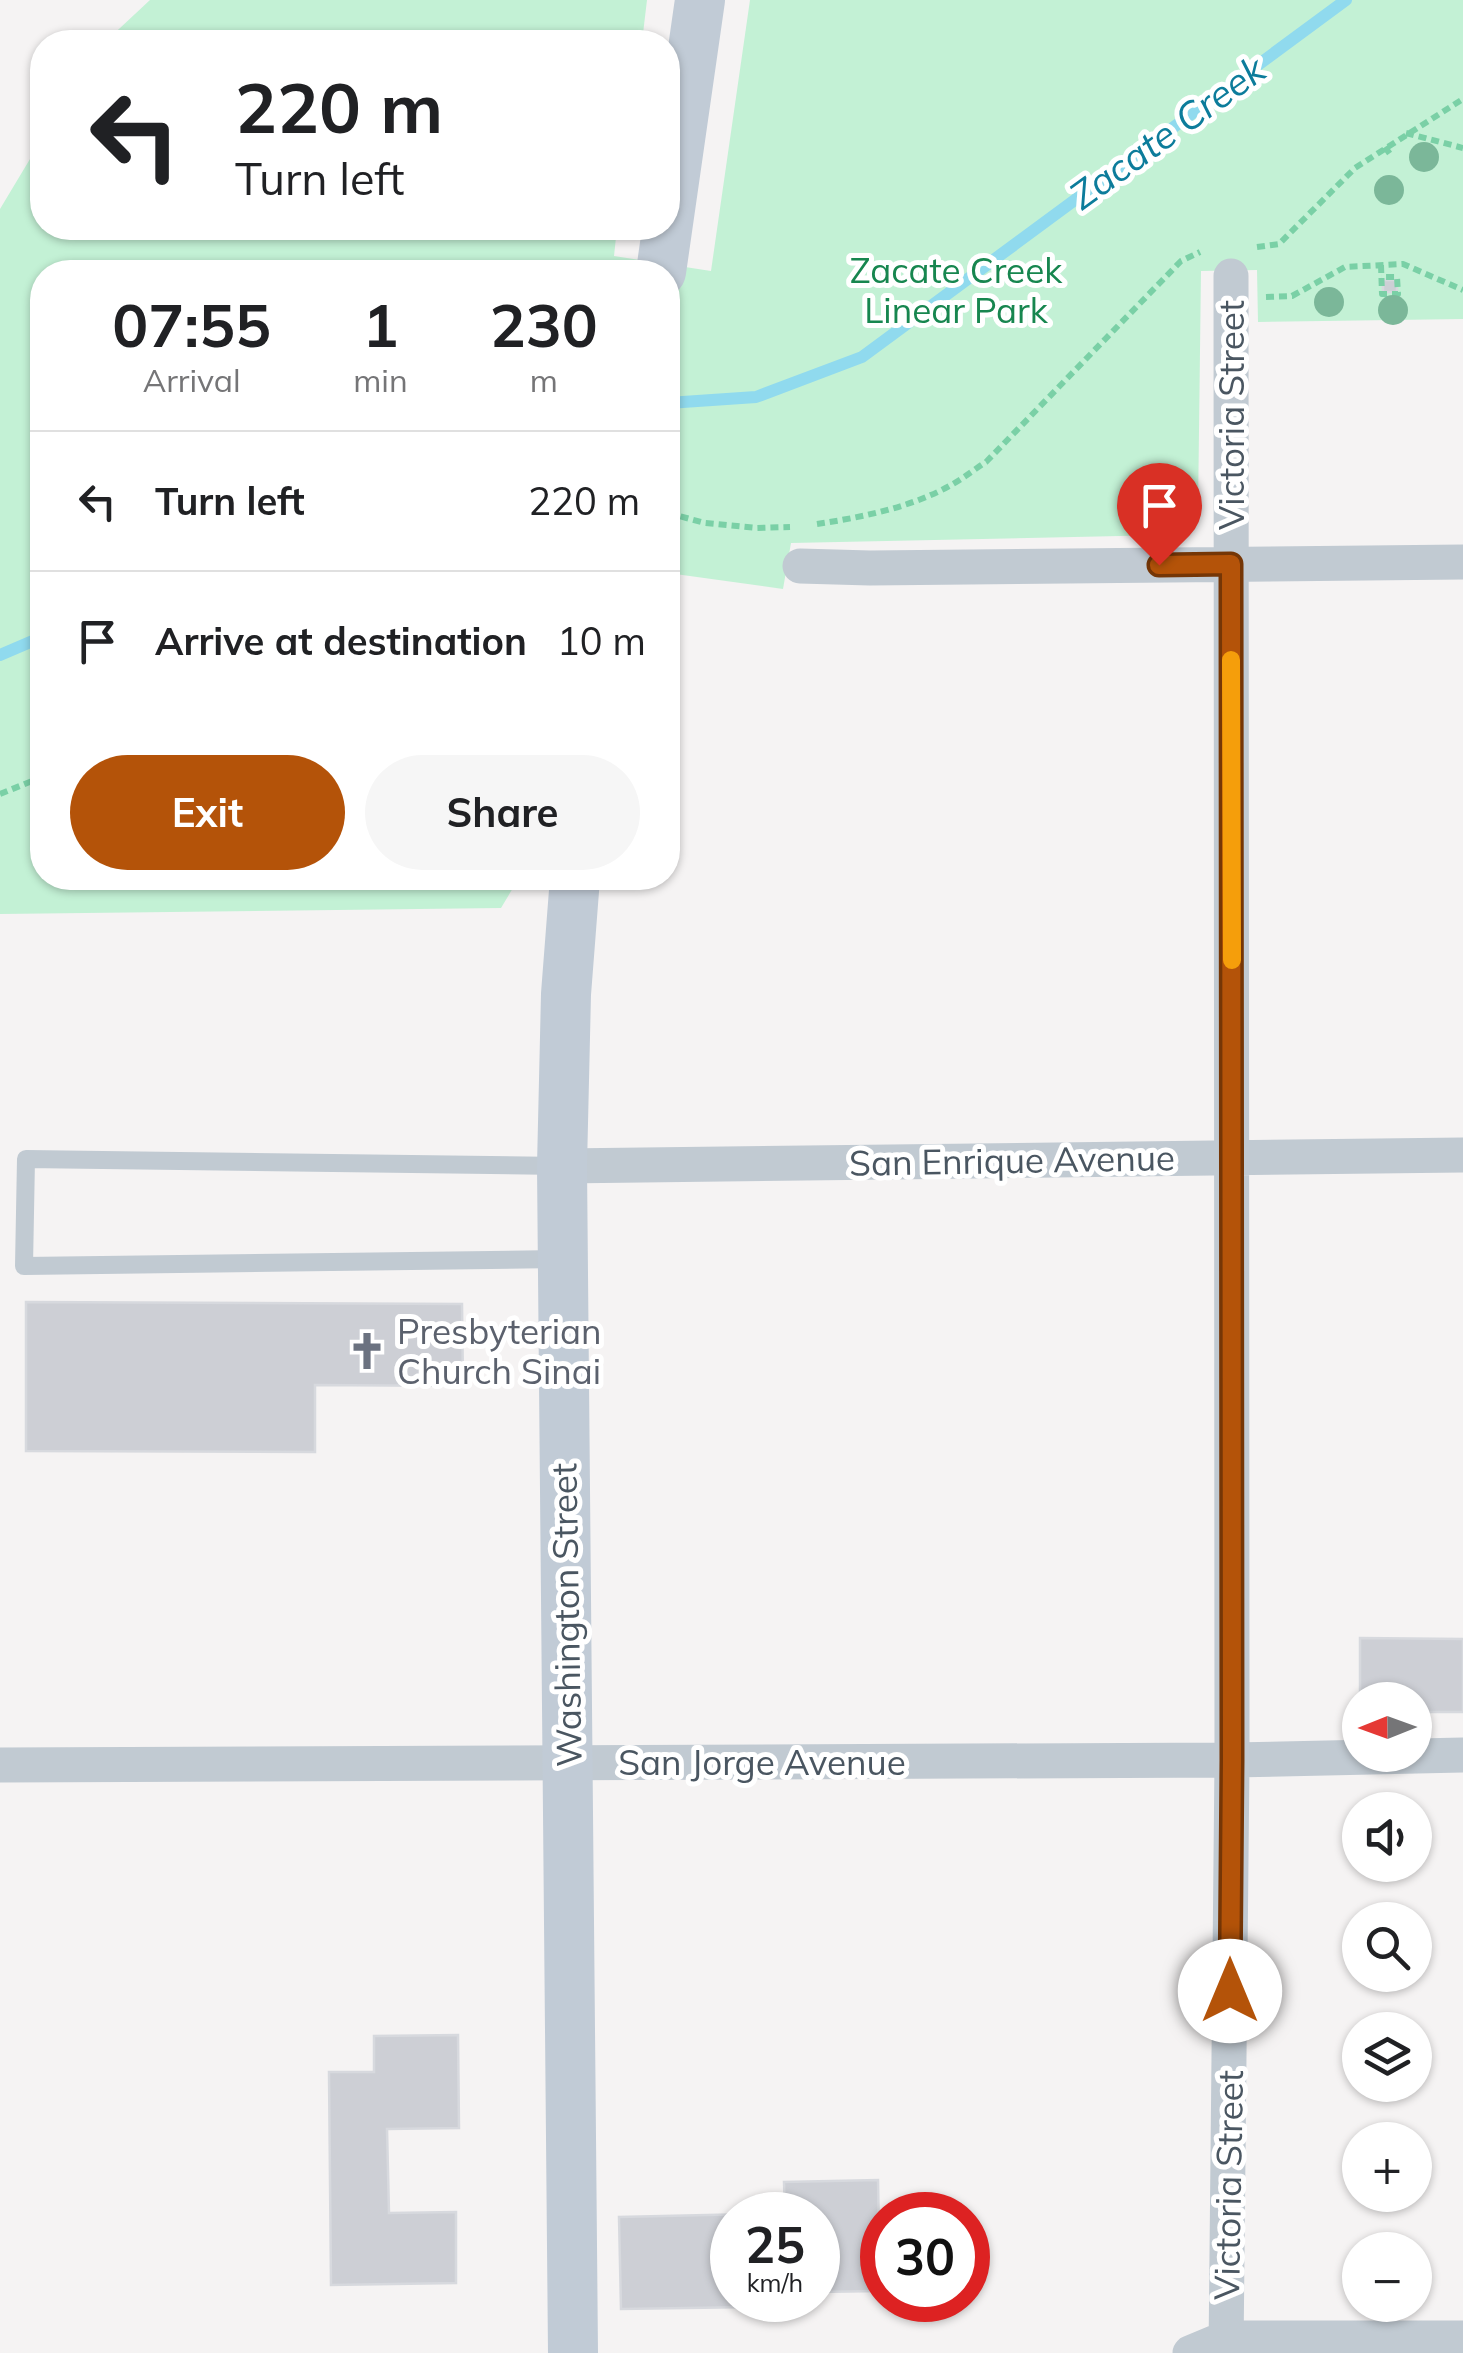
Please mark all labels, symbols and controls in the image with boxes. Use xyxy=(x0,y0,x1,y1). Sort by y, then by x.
water label: Zacate Creek xyxy=(1060,44,1276,219)
text: 220 m xyxy=(235,63,443,151)
icon: left xyxy=(70,70,200,200)
text: Turn left xyxy=(235,150,404,206)
park label: Zacate Creek Linear Park xyxy=(850,248,1063,332)
text: 07:55 xyxy=(112,287,271,362)
text: 1 xyxy=(362,287,398,362)
text: 230 xyxy=(490,287,598,362)
street label: Victoria Street xyxy=(1209,300,1253,530)
text: Arrival xyxy=(143,360,241,400)
text: min xyxy=(353,360,408,400)
text: m xyxy=(530,360,558,400)
pin xyxy=(1117,463,1202,566)
icon: left xyxy=(70,474,125,529)
text: Turn left xyxy=(155,477,305,525)
text: 220 m xyxy=(528,477,640,525)
icon: arrive xyxy=(1132,478,1187,533)
icon: arrive xyxy=(70,614,125,669)
text: Arrive at destination xyxy=(155,617,527,665)
text: 10 m xyxy=(557,617,646,665)
button: Exit xyxy=(70,755,345,870)
button: Share xyxy=(365,755,640,870)
street label: San Enrique Avenue xyxy=(849,1135,1175,1185)
place label: Presbyterian Church Sinai xyxy=(397,1309,602,1393)
church icon: Presbyterian Church Sinai xyxy=(346,1330,388,1372)
street label: Washington Street xyxy=(541,1463,591,1767)
north arrow xyxy=(1342,1682,1432,1772)
map controls xyxy=(1342,1682,1432,2322)
street label: San Jorge Avenue xyxy=(618,1740,906,1784)
button: sound xyxy=(1342,1792,1432,1882)
button: search xyxy=(1342,1902,1432,1992)
position arrow xyxy=(1178,1939,1282,2043)
button: layers xyxy=(1342,2012,1432,2102)
street label: Victoria Street xyxy=(1204,2070,1252,2300)
button: + xyxy=(1342,2122,1432,2212)
speed limit sign: 30 xyxy=(860,2192,990,2322)
text: 25 xyxy=(745,2213,805,2276)
button: − xyxy=(1342,2232,1432,2322)
text: km/h xyxy=(747,2267,803,2298)

